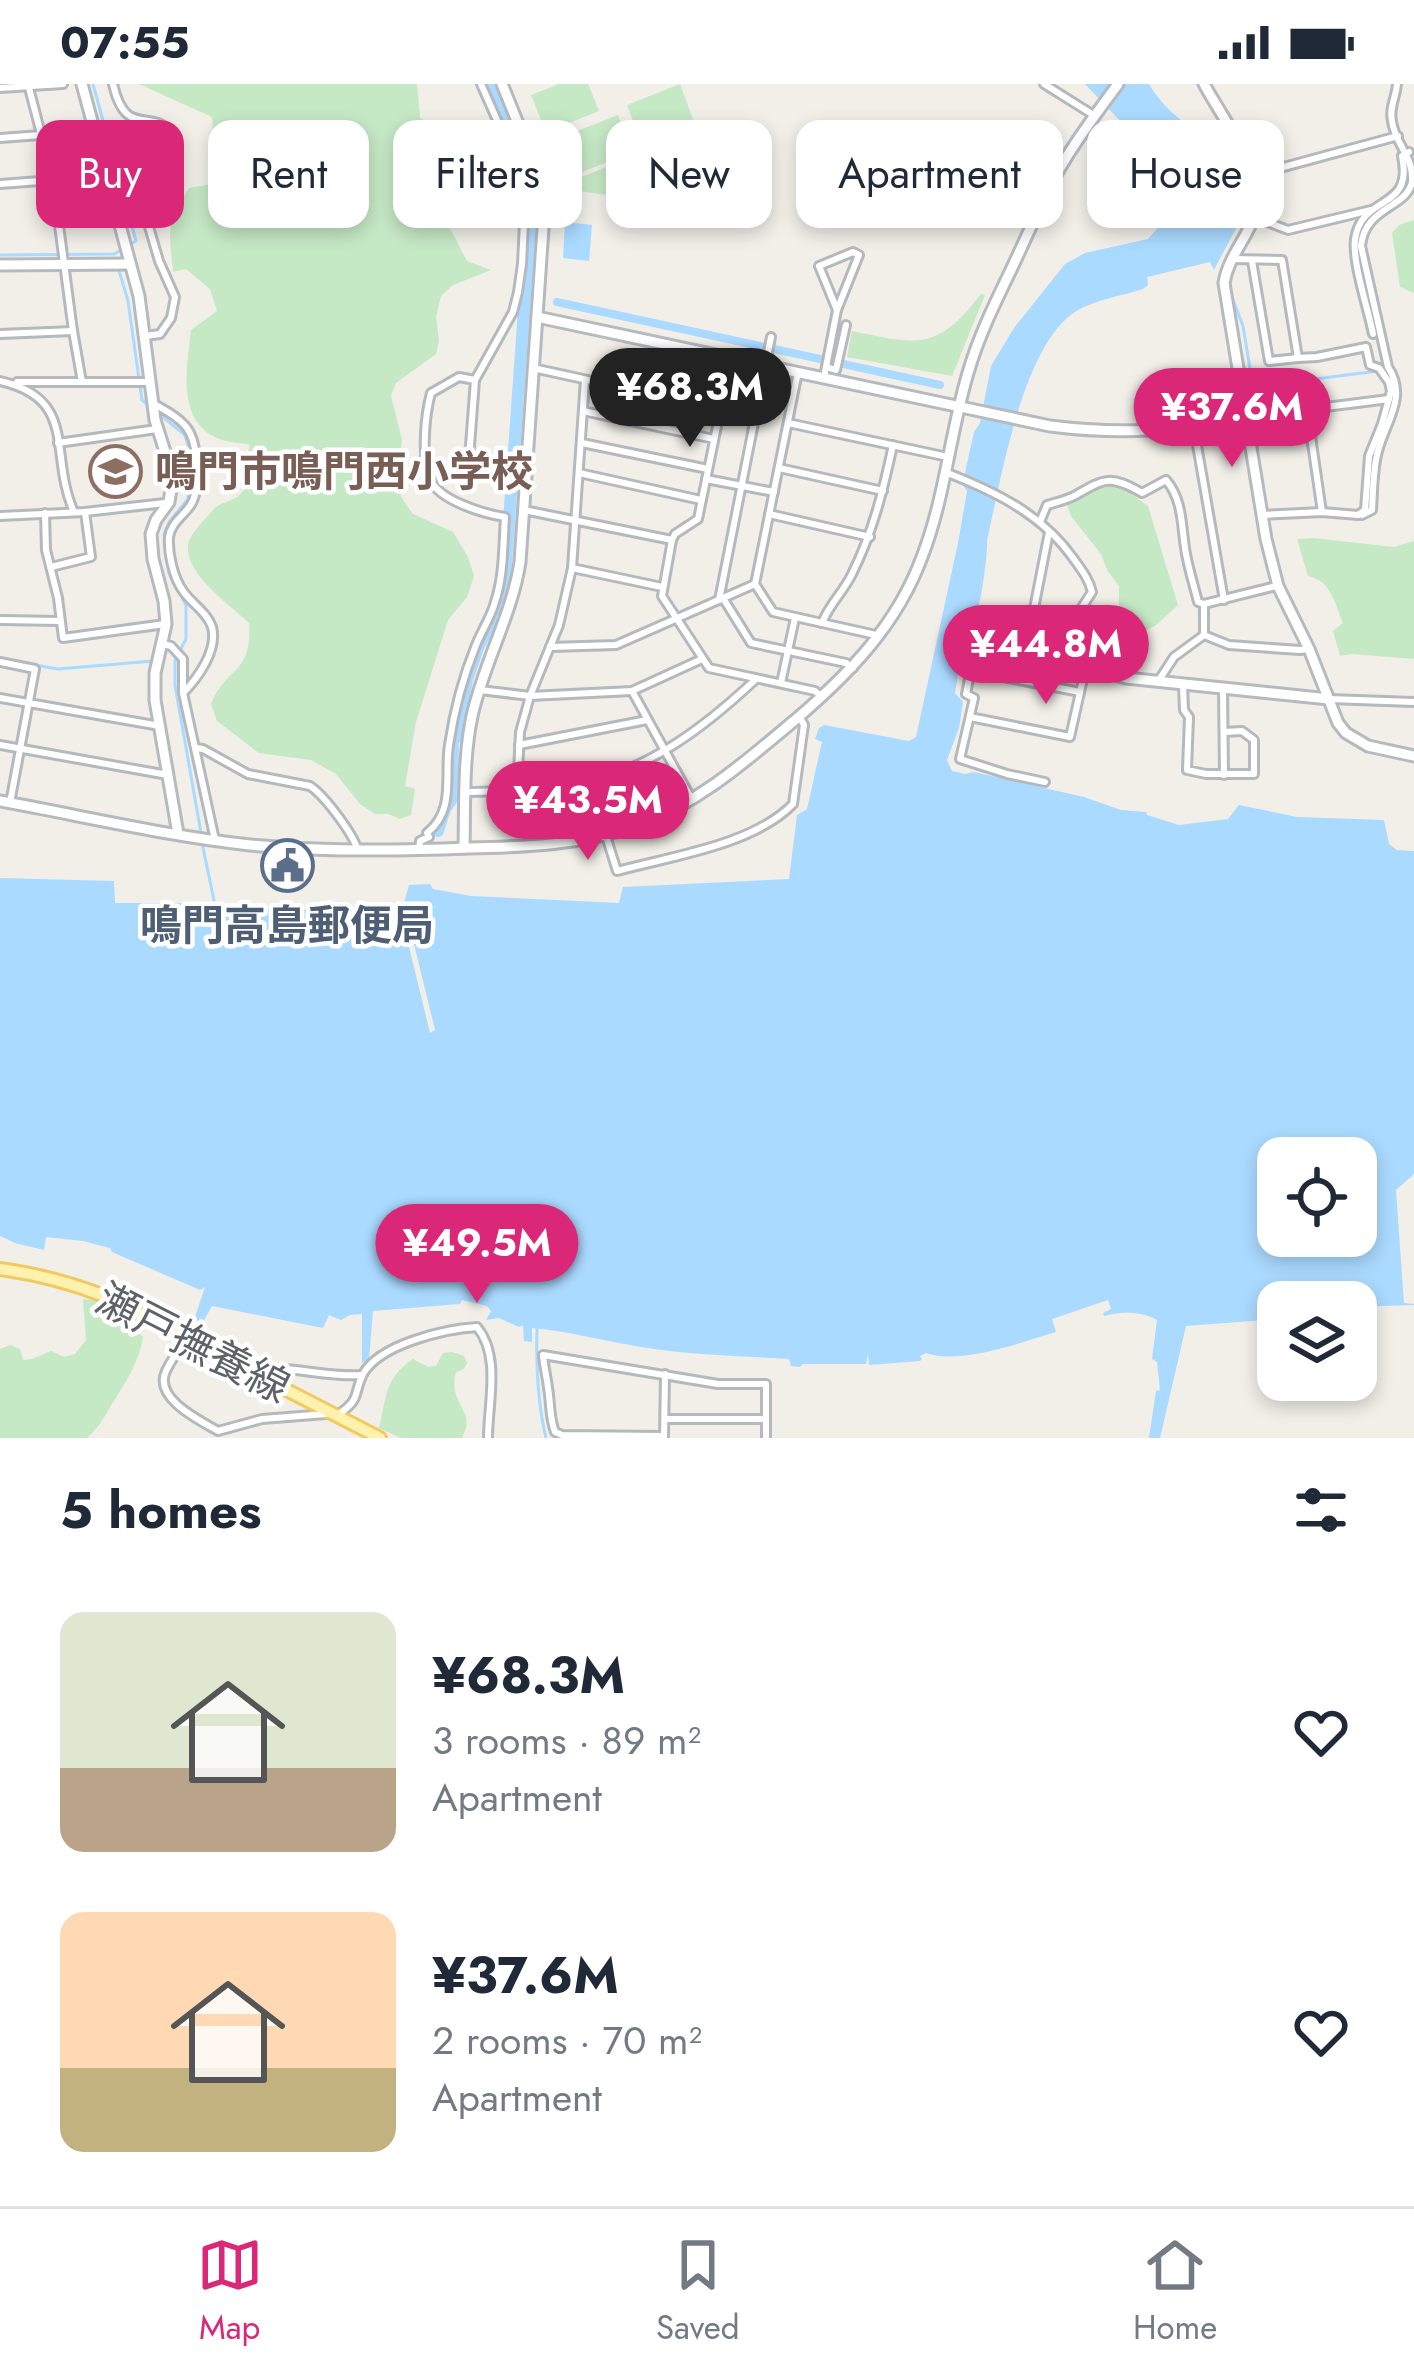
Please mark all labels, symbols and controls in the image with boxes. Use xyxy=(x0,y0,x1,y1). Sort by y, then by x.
text: 07:55 xyxy=(60,10,189,75)
chip: Buy xyxy=(36,120,184,228)
chip: Rent xyxy=(208,120,369,228)
chip: Filters xyxy=(393,120,582,228)
chip: New xyxy=(606,120,772,228)
chip: Apartment xyxy=(796,120,1063,228)
chip: House xyxy=(1087,120,1284,228)
pin: ¥68.3M xyxy=(592,348,788,450)
text: ¥68.3M xyxy=(616,358,764,415)
pin: ¥37.6M xyxy=(1134,368,1330,470)
text: ¥37.6M xyxy=(1161,378,1303,435)
place label: 鳴門市鳴門西小学校 xyxy=(155,441,533,502)
school or university icon: 鳴門市鳴門西小学校 xyxy=(88,443,144,499)
pin: ¥44.8M xyxy=(948,605,1144,707)
text: ¥44.8M xyxy=(970,615,1122,672)
pin: ¥43.5M xyxy=(490,761,686,863)
text: ¥43.5M xyxy=(513,771,663,828)
public building icon: 鳴門高島郵便局 xyxy=(259,838,315,894)
place label: 鳴門高島郵便局 xyxy=(140,895,434,956)
map controls xyxy=(1257,1137,1377,1401)
button: locate xyxy=(1257,1137,1377,1257)
pin: ¥49.5M xyxy=(379,1204,575,1306)
text: ¥49.5M xyxy=(402,1214,552,1271)
street label: 瀬戸撫養線 xyxy=(86,1268,300,1418)
button: layers xyxy=(1257,1281,1377,1401)
text: 5 homes xyxy=(60,1473,262,1547)
icon: filters xyxy=(1288,1477,1354,1543)
text: ¥68.3M xyxy=(432,1638,625,1712)
icon: home xyxy=(156,1660,300,1804)
icon: heart xyxy=(1288,1699,1354,1765)
text: 3 rooms · 89 m² xyxy=(432,1712,701,1769)
text: Apartment xyxy=(432,1769,602,1826)
text: ¥37.6M xyxy=(432,1938,619,2012)
icon: home xyxy=(156,1960,300,2104)
icon: heart xyxy=(1288,1999,1354,2065)
text: 2 rooms · 70 m² xyxy=(432,2012,702,2069)
text: Apartment xyxy=(432,2069,602,2126)
tab: Map xyxy=(197,2232,263,2351)
tab: Saved xyxy=(656,2232,740,2351)
tab: Home xyxy=(1133,2232,1217,2351)

